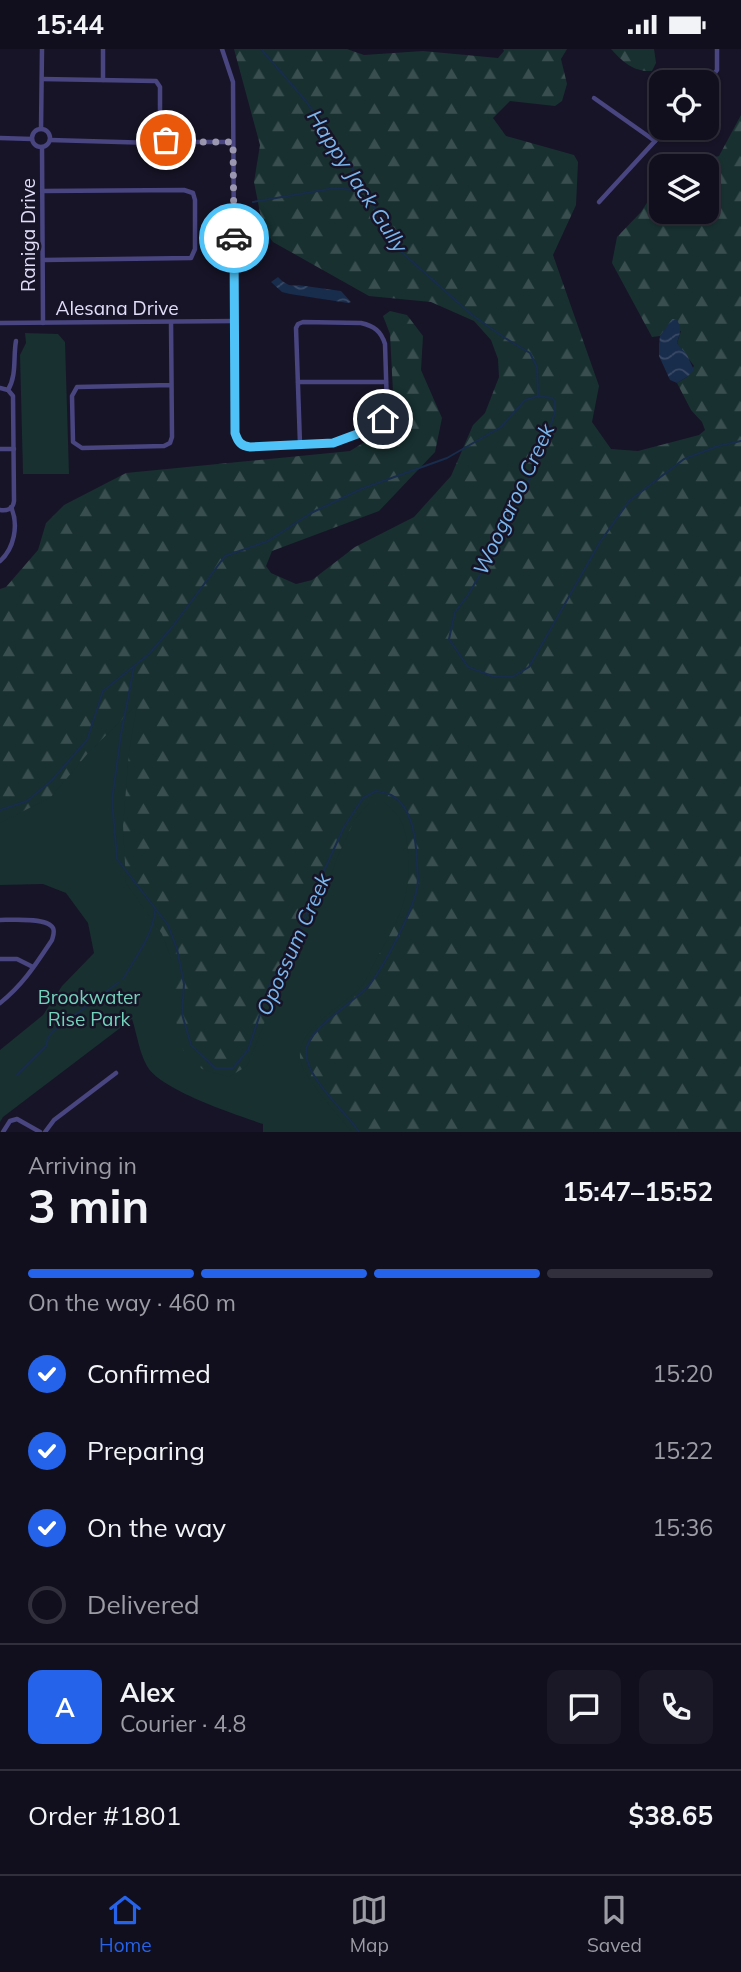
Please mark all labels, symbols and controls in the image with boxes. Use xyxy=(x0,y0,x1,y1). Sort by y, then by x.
text: 15:44 xyxy=(35,8,104,41)
map controls xyxy=(649,70,719,224)
button: locate xyxy=(649,70,719,140)
water label: Happy Jack Gully xyxy=(302,105,414,258)
pin xyxy=(136,110,196,170)
icon: bag xyxy=(147,121,185,159)
button: layers xyxy=(649,154,719,224)
street label: Raniga Drive xyxy=(16,178,40,292)
courier xyxy=(199,203,269,273)
icon: car xyxy=(215,219,253,257)
street label: Alesana Drive xyxy=(55,296,179,320)
pin xyxy=(353,389,413,449)
icon: home xyxy=(364,400,402,438)
water label: Woogaroo Creek xyxy=(467,418,560,579)
water label: Opossum Creek xyxy=(250,868,337,1019)
park label: Brookwater Rise Park xyxy=(38,985,140,1031)
text: Arriving in xyxy=(28,1151,137,1180)
text: 15:47–15:52 xyxy=(562,1175,713,1208)
text: 3 min xyxy=(28,1177,149,1235)
text: On the way · 460 m xyxy=(28,1288,236,1317)
icon: check xyxy=(28,1355,66,1393)
text: Confirmed xyxy=(87,1357,211,1390)
text: 15:20 xyxy=(653,1359,713,1388)
icon: check xyxy=(28,1432,66,1470)
text: Preparing xyxy=(87,1434,205,1467)
text: 15:22 xyxy=(653,1436,713,1465)
icon: check xyxy=(28,1509,66,1547)
text: On the way xyxy=(87,1511,226,1544)
text: 15:36 xyxy=(653,1513,713,1542)
text: Delivered xyxy=(87,1588,200,1621)
button: chat xyxy=(547,1670,621,1744)
button: phone xyxy=(639,1670,713,1744)
text: Alex xyxy=(120,1676,175,1709)
text: A xyxy=(55,1691,75,1724)
text: Courier · 4.8 xyxy=(120,1709,246,1738)
text: Order #1801 xyxy=(28,1799,181,1832)
text: $38.65 xyxy=(629,1799,713,1832)
tab: Home xyxy=(99,1891,152,1957)
tab: Map xyxy=(350,1891,389,1957)
tab: Saved xyxy=(587,1891,642,1957)

